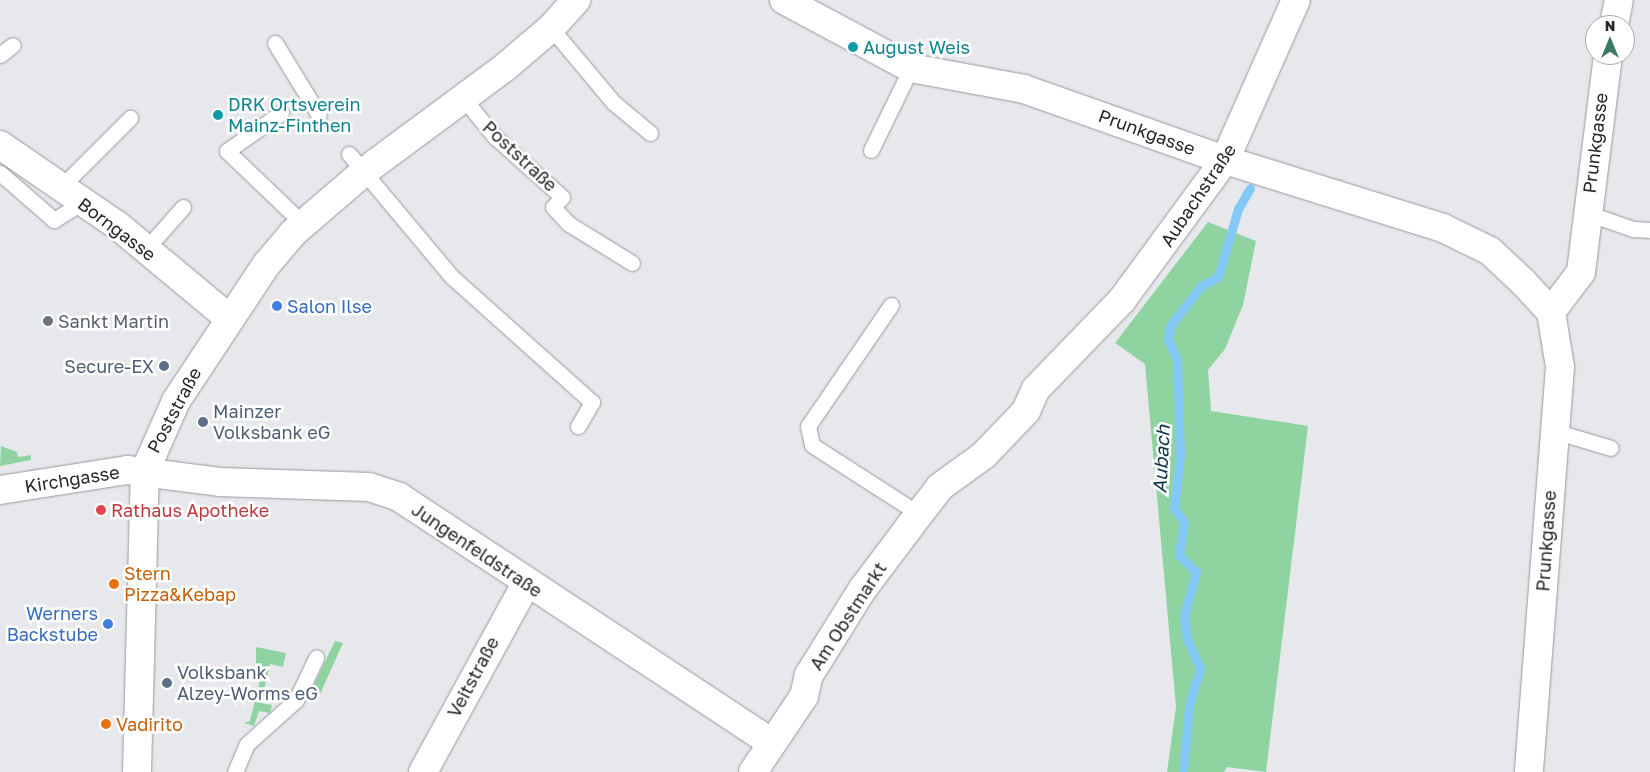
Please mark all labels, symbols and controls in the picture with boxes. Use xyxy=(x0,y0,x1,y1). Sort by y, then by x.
north arrow xyxy=(1585,15,1635,65)
text: N xyxy=(1605,17,1615,34)
place label: August Weis xyxy=(863,36,970,58)
marker: August Weis xyxy=(847,41,859,53)
street label: Prunkgasse xyxy=(1578,91,1612,195)
place label: DRK Ortsverein Mainz-Finthen xyxy=(228,94,361,136)
street label: Prunkgasse xyxy=(1096,105,1198,159)
marker: DRK Ortsverein Mainz-Finthen xyxy=(212,109,224,121)
street label: Poststraße xyxy=(478,116,562,196)
street label: Aubachstraße xyxy=(1156,139,1240,251)
street label: Borngasse xyxy=(74,193,160,265)
place label: Salon Ilse xyxy=(287,295,372,317)
marker: Salon Ilse xyxy=(271,300,283,312)
place label: Sankt Martin xyxy=(58,310,169,332)
marker: Sankt Martin xyxy=(42,315,54,327)
place label: Secure-EX xyxy=(64,355,154,377)
marker: Secure-EX xyxy=(158,360,170,372)
street label: Poststraße xyxy=(142,364,206,456)
place label: Mainzer Volksbank eG xyxy=(213,401,330,444)
marker: Mainzer Volksbank eG xyxy=(197,416,209,428)
water label: Aubach xyxy=(1148,424,1174,494)
street label: Kirchgasse xyxy=(23,461,121,497)
street label: Prunkgasse xyxy=(1532,490,1560,592)
street label: Jungenfeldstraße xyxy=(408,498,546,602)
place label: Rathaus Apotheke xyxy=(111,499,269,521)
marker: Rathaus Apotheke xyxy=(95,504,107,516)
street label: Am Obstmarkt xyxy=(805,558,891,674)
place label: Stern Pizza&Kebap xyxy=(124,563,236,606)
marker: Stern Pizza&Kebap xyxy=(108,578,120,590)
place label: Werners Backstube xyxy=(7,603,98,646)
marker: Werners Backstube xyxy=(102,618,114,630)
street label: Veitstraße xyxy=(443,633,503,721)
place label: Volksbank Alzey-Worms eG xyxy=(177,662,318,704)
marker: Volksbank Alzey-Worms eG xyxy=(161,677,173,689)
place label: Vadirito xyxy=(116,713,183,735)
marker: Vadirito xyxy=(100,718,112,730)

